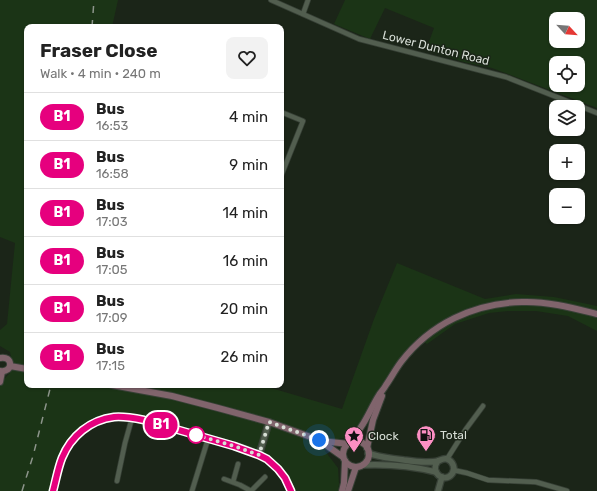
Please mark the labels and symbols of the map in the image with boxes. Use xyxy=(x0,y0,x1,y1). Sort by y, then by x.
north arrow xyxy=(549,12,585,48)
street label: Lower Dunton Road xyxy=(381,28,491,68)
line badge: B1 xyxy=(143,412,179,438)
fuel station icon: Total xyxy=(415,424,437,452)
place icon: Clock xyxy=(343,425,365,453)
unlabelled marker xyxy=(187,426,205,444)
place label: Total xyxy=(440,428,467,442)
place label: Clock xyxy=(368,429,399,443)
your location xyxy=(309,430,329,450)

